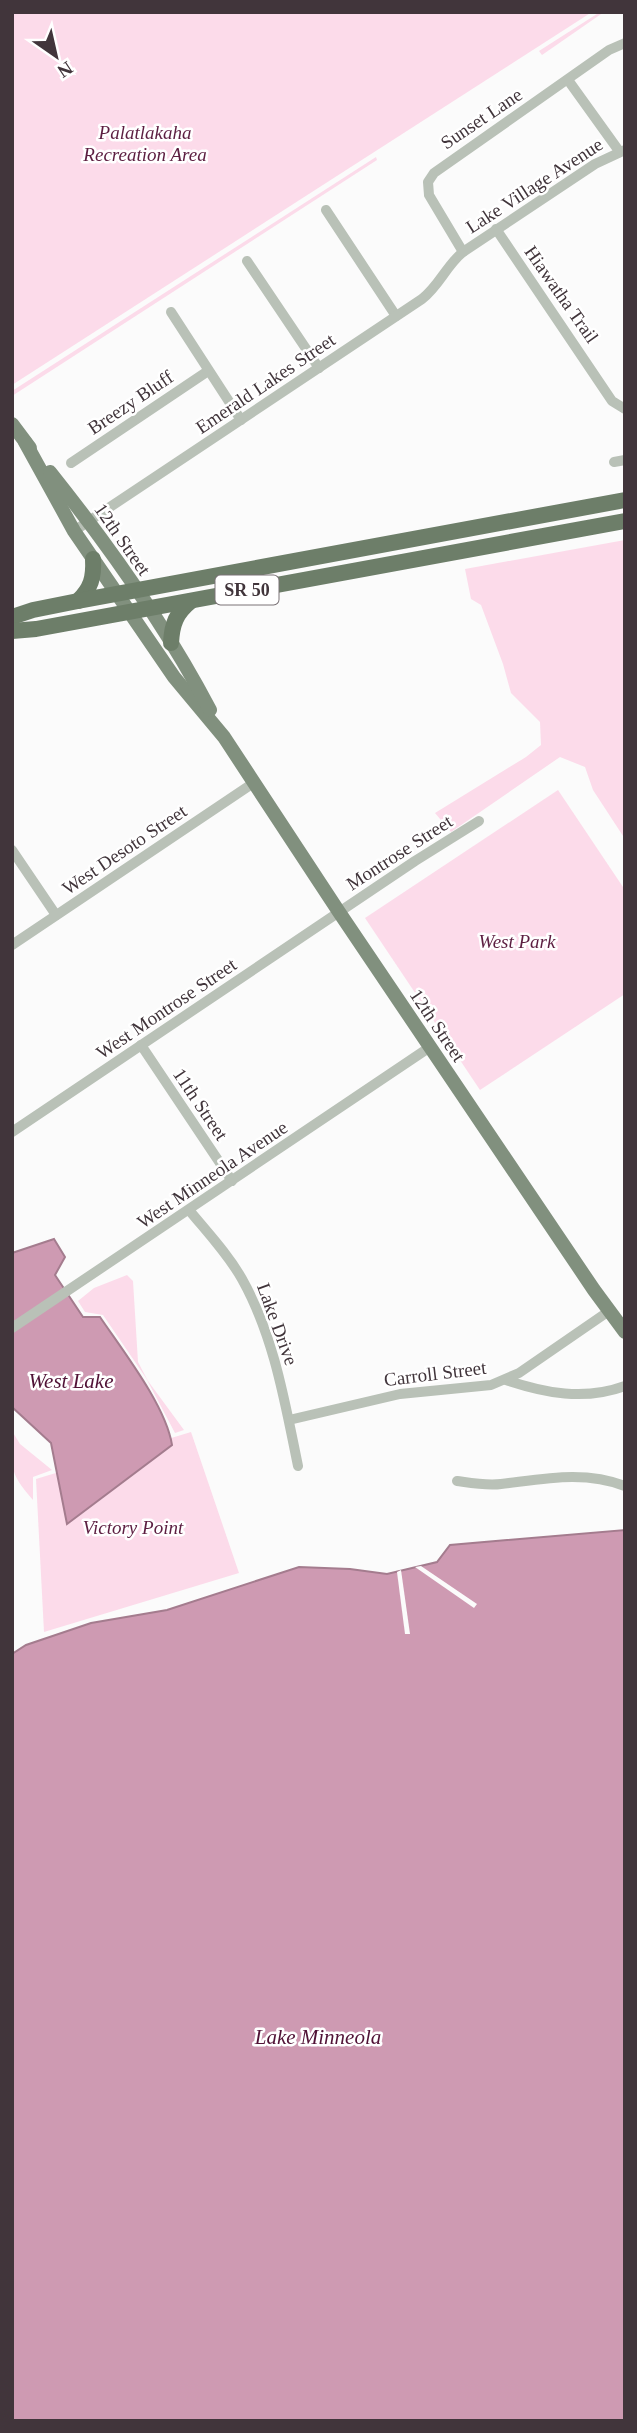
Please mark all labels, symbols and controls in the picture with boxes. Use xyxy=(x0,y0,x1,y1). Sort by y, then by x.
north arrow xyxy=(21,21,91,91)
text: N xyxy=(53,57,77,82)
street label: Sunset Lane xyxy=(437,84,526,153)
park label: Palatlakaha Recreation Area xyxy=(82,122,207,165)
street label: Lake Village Avenue xyxy=(462,133,606,237)
street label: Hiawatha Trail xyxy=(520,242,603,347)
street label: Emerald Lakes Street xyxy=(192,329,340,438)
street label: Breezy Bluff xyxy=(84,366,177,439)
street label: 12th Street xyxy=(90,499,155,580)
road number: SR 50 xyxy=(216,576,278,604)
street label: West Desoto Street xyxy=(58,800,191,899)
street label: Montrose Street xyxy=(342,810,457,894)
park label: West Park xyxy=(479,931,556,952)
street label: West Montrose Street xyxy=(92,953,241,1063)
street label: 12th Street xyxy=(406,985,470,1066)
street label: 11th Street xyxy=(169,1064,233,1145)
street label: West Minneola Avenue xyxy=(133,1116,291,1232)
street label: Lake Drive xyxy=(253,1280,302,1368)
street label: Carroll Street xyxy=(383,1357,488,1390)
water label: West Lake xyxy=(29,1369,113,1393)
park label: Victory Point xyxy=(83,1517,184,1538)
water label: Lake Minneola xyxy=(254,2025,381,2049)

